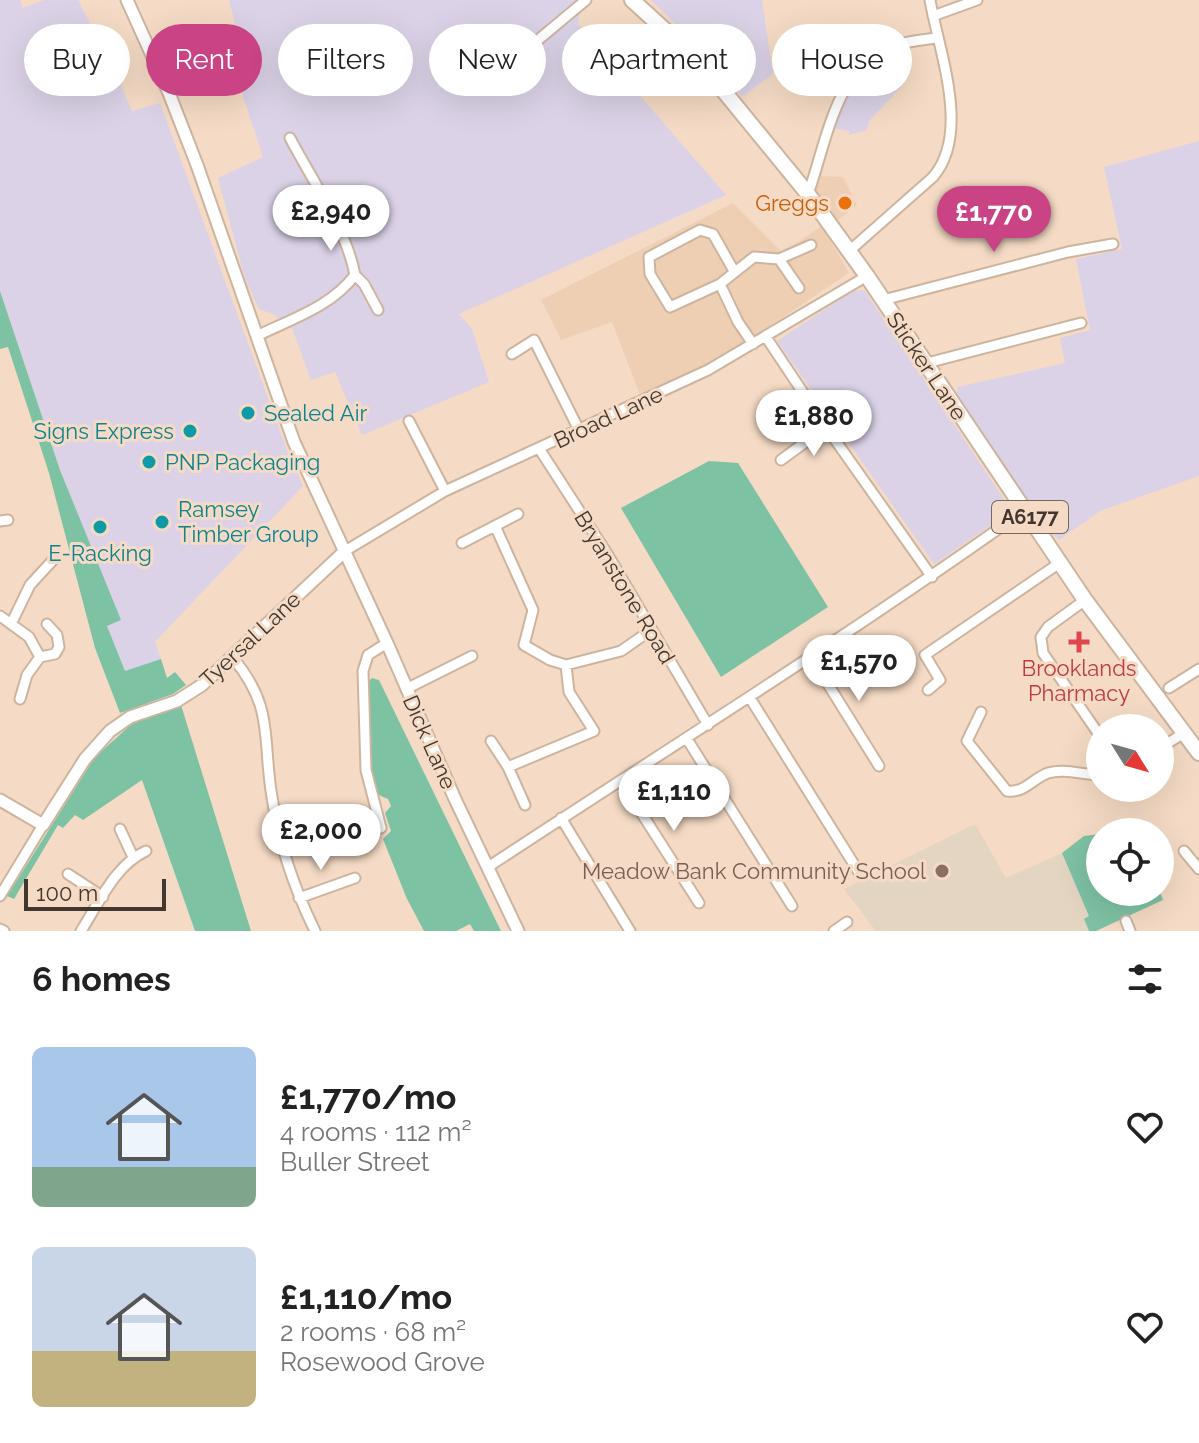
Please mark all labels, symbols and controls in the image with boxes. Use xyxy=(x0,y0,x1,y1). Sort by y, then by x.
chip: Buy xyxy=(24,24,130,96)
chip: Rent xyxy=(146,24,262,96)
chip: Filters xyxy=(278,24,413,96)
chip: New xyxy=(429,24,546,96)
chip: Apartment xyxy=(562,24,756,96)
chip: House xyxy=(772,24,912,96)
pin: £2,940 xyxy=(266,185,396,253)
pin: £1,770 xyxy=(929,186,1059,254)
place label: Greggs xyxy=(755,190,829,216)
marker: Greggs xyxy=(836,194,854,212)
text: £2,940 xyxy=(291,196,372,226)
text: £1,770 xyxy=(955,197,1033,227)
street label: Sticker Lane xyxy=(881,307,973,425)
street label: Broad Lane xyxy=(550,380,667,453)
pin: £1,880 xyxy=(749,390,879,458)
place label: Sealed Air xyxy=(264,400,367,426)
text: £1,880 xyxy=(774,401,854,431)
marker: Sealed Air xyxy=(239,404,257,422)
place label: Signs Express xyxy=(34,418,174,444)
marker: Signs Express xyxy=(181,422,199,440)
place label: PNP Packaging xyxy=(165,449,320,475)
marker: PNP Packaging xyxy=(140,453,158,471)
place label: Ramsey Timber Group xyxy=(178,496,319,547)
road number: A6177 xyxy=(992,501,1068,533)
street label: Bryanstone Road xyxy=(569,506,681,668)
marker: Ramsey Timber Group xyxy=(153,513,171,531)
marker: E-Racking xyxy=(91,518,109,536)
place label: E-Racking xyxy=(48,540,152,566)
street label: Tyersal Lane xyxy=(194,586,306,692)
marker: Brooklands Pharmacy xyxy=(1070,633,1088,651)
pin: £1,570 xyxy=(794,635,924,703)
text: £1,570 xyxy=(820,646,898,676)
place label: Brooklands Pharmacy xyxy=(1022,655,1136,706)
street label: Dick Lane xyxy=(398,691,462,793)
north arrow xyxy=(1086,714,1174,802)
map controls xyxy=(1086,714,1174,906)
pin: £1,110 xyxy=(609,765,739,833)
text: £1,110 xyxy=(637,776,711,806)
pin: £2,000 xyxy=(256,804,386,872)
text: £2,000 xyxy=(280,815,362,845)
button: locate xyxy=(1086,818,1174,906)
place label: Meadow Bank Community School xyxy=(582,858,926,884)
marker: Meadow Bank Community School xyxy=(933,862,951,880)
scale bar xyxy=(24,875,166,911)
text: 100 m xyxy=(36,880,98,906)
icon: filters xyxy=(1123,957,1167,1001)
text: 6 homes xyxy=(32,959,171,999)
text: £1,770/mo xyxy=(280,1077,456,1117)
icon: home xyxy=(96,1079,192,1175)
icon: heart xyxy=(1123,1105,1167,1149)
text: 4 rooms · 112 m² xyxy=(280,1117,472,1147)
text: Buller Street xyxy=(280,1147,429,1177)
text: £1,110/mo xyxy=(280,1277,452,1317)
icon: home xyxy=(96,1279,192,1375)
icon: heart xyxy=(1123,1305,1167,1349)
text: 2 rooms · 68 m² xyxy=(280,1317,466,1347)
text: Rosewood Grove xyxy=(280,1347,485,1377)

